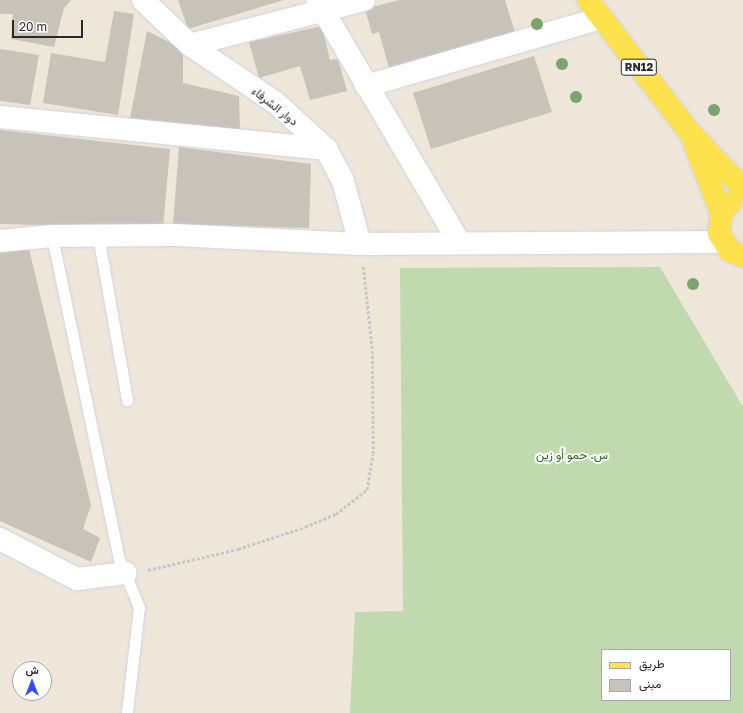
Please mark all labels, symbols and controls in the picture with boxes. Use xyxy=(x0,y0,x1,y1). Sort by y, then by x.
scale bar xyxy=(14,12,85,38)
text: 20 m xyxy=(19,19,47,34)
road number: RN12 xyxy=(620,58,658,76)
street label: دوار الشرفاء xyxy=(249,84,301,128)
park label: س. حمو أو زين xyxy=(536,448,608,462)
legend xyxy=(601,649,731,701)
text: طريق xyxy=(639,656,664,671)
north arrow xyxy=(12,661,52,701)
text: ش xyxy=(25,663,39,676)
text: مبنى xyxy=(639,676,661,691)

